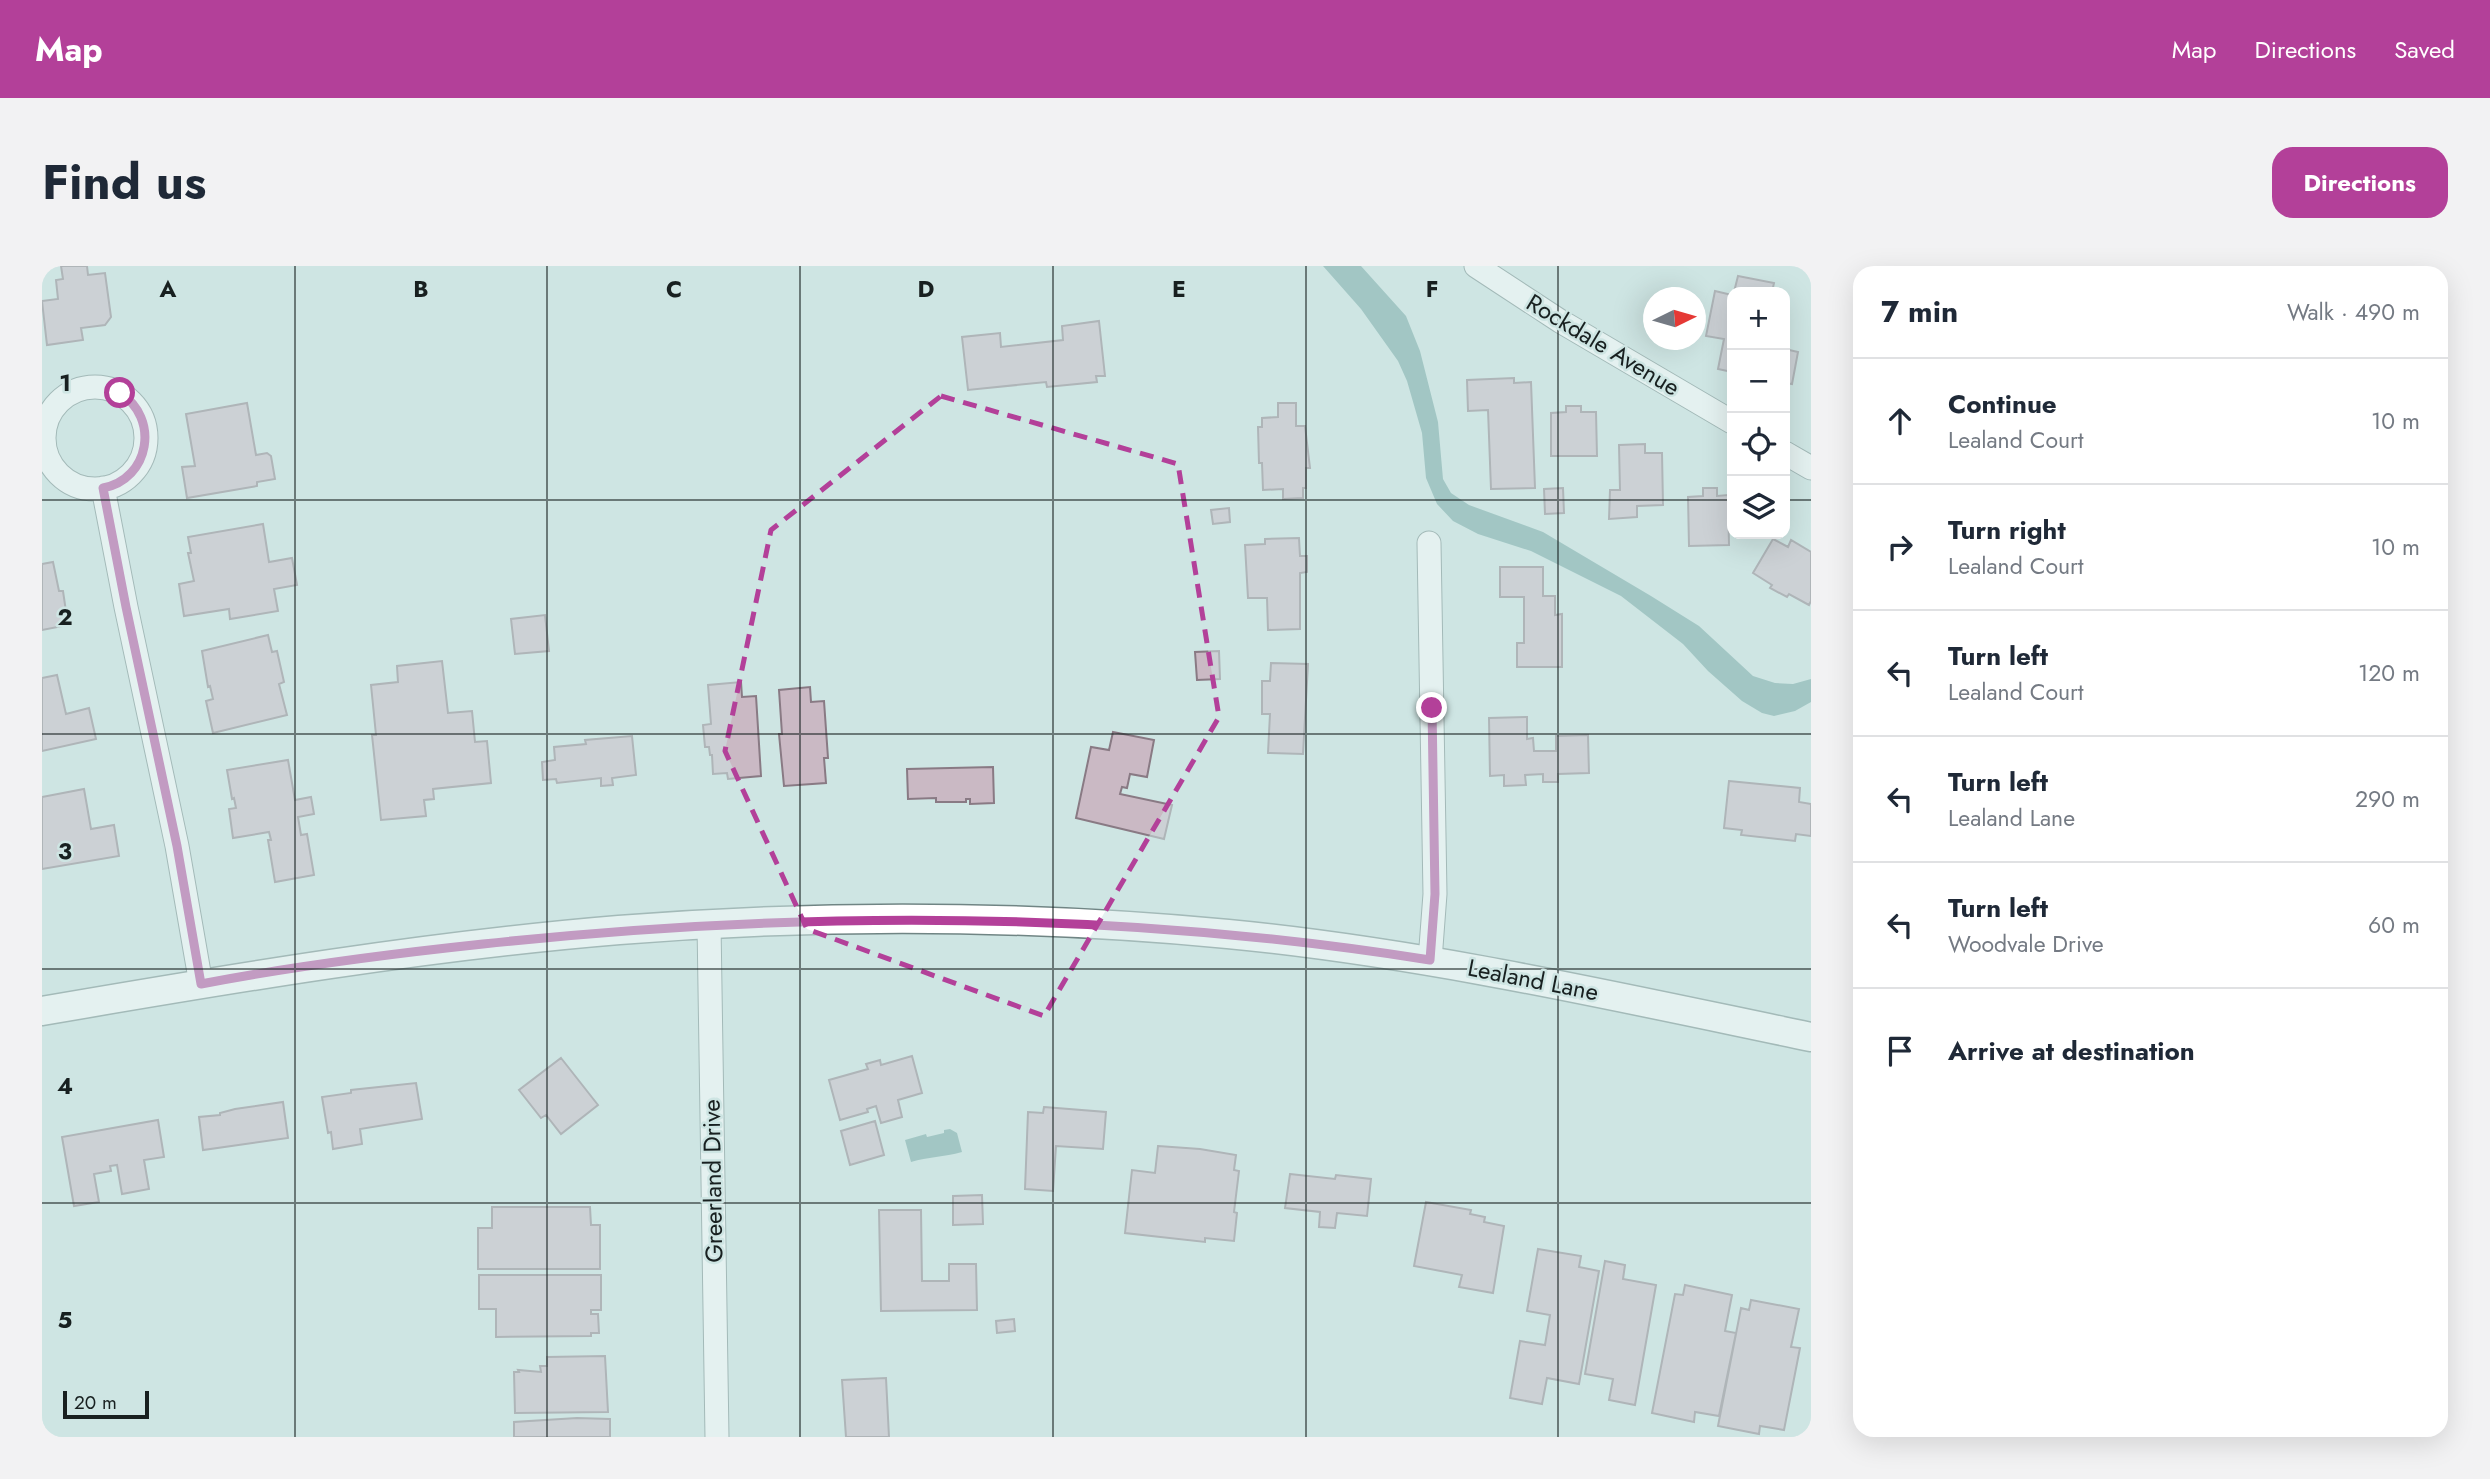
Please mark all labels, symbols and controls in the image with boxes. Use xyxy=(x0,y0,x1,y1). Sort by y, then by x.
text: Map xyxy=(35,26,103,73)
text: Map xyxy=(2172,32,2217,67)
text: Directions xyxy=(2255,32,2356,67)
text: Saved xyxy=(2394,32,2455,67)
text: Find us xyxy=(42,147,206,217)
button: Directions xyxy=(2272,147,2448,218)
text: A xyxy=(159,272,177,306)
text: B xyxy=(413,272,429,306)
text: C xyxy=(666,272,682,306)
text: D xyxy=(918,272,935,306)
text: E xyxy=(1172,272,1186,306)
text: F xyxy=(1426,272,1438,306)
street label: Rockdale Avenue xyxy=(1520,285,1687,404)
north arrow xyxy=(1643,287,1706,350)
map controls xyxy=(1727,287,1790,539)
button: + xyxy=(1727,287,1790,350)
text: 7 min xyxy=(1881,290,1958,333)
text: Walk · 490 m xyxy=(2287,295,2420,329)
button: − xyxy=(1727,350,1790,413)
text: 1 xyxy=(59,366,71,400)
route start xyxy=(104,377,135,408)
text: Continue xyxy=(1948,385,2057,423)
icon: ahead xyxy=(1881,402,1919,440)
text: 10 m xyxy=(2371,404,2420,438)
button: locate xyxy=(1727,413,1790,476)
text: Lealand Court xyxy=(1948,423,2084,457)
button: layers xyxy=(1727,476,1790,539)
text: Turn right xyxy=(1948,511,2066,549)
icon: right xyxy=(1881,528,1919,566)
text: 10 m xyxy=(2371,530,2420,564)
text: Lealand Court xyxy=(1948,549,2084,583)
text: 2 xyxy=(57,600,73,634)
text: Turn left xyxy=(1948,637,2048,675)
icon: left xyxy=(1881,654,1919,692)
text: 120 m xyxy=(2358,656,2420,690)
text: Lealand Court xyxy=(1948,675,2084,709)
route end xyxy=(1416,692,1447,723)
text: Turn left xyxy=(1948,763,2048,801)
icon: left xyxy=(1881,780,1919,818)
text: 290 m xyxy=(2355,782,2420,816)
text: Lealand Lane xyxy=(1948,801,2075,835)
text: 3 xyxy=(58,834,72,868)
text: Turn left xyxy=(1948,889,2048,927)
icon: left xyxy=(1881,906,1919,944)
text: 60 m xyxy=(2368,908,2420,942)
text: Woodvale Drive xyxy=(1948,927,2104,961)
street label: Lealand Lane xyxy=(1465,950,1601,1009)
icon: arrive xyxy=(1881,1032,1919,1070)
text: Arrive at destination xyxy=(1948,1032,2195,1070)
text: 4 xyxy=(57,1069,73,1103)
street label: Greerland Drive xyxy=(694,1099,731,1263)
text: 5 xyxy=(58,1303,72,1337)
scale bar xyxy=(63,1388,149,1420)
text: 20 m xyxy=(74,1389,117,1416)

